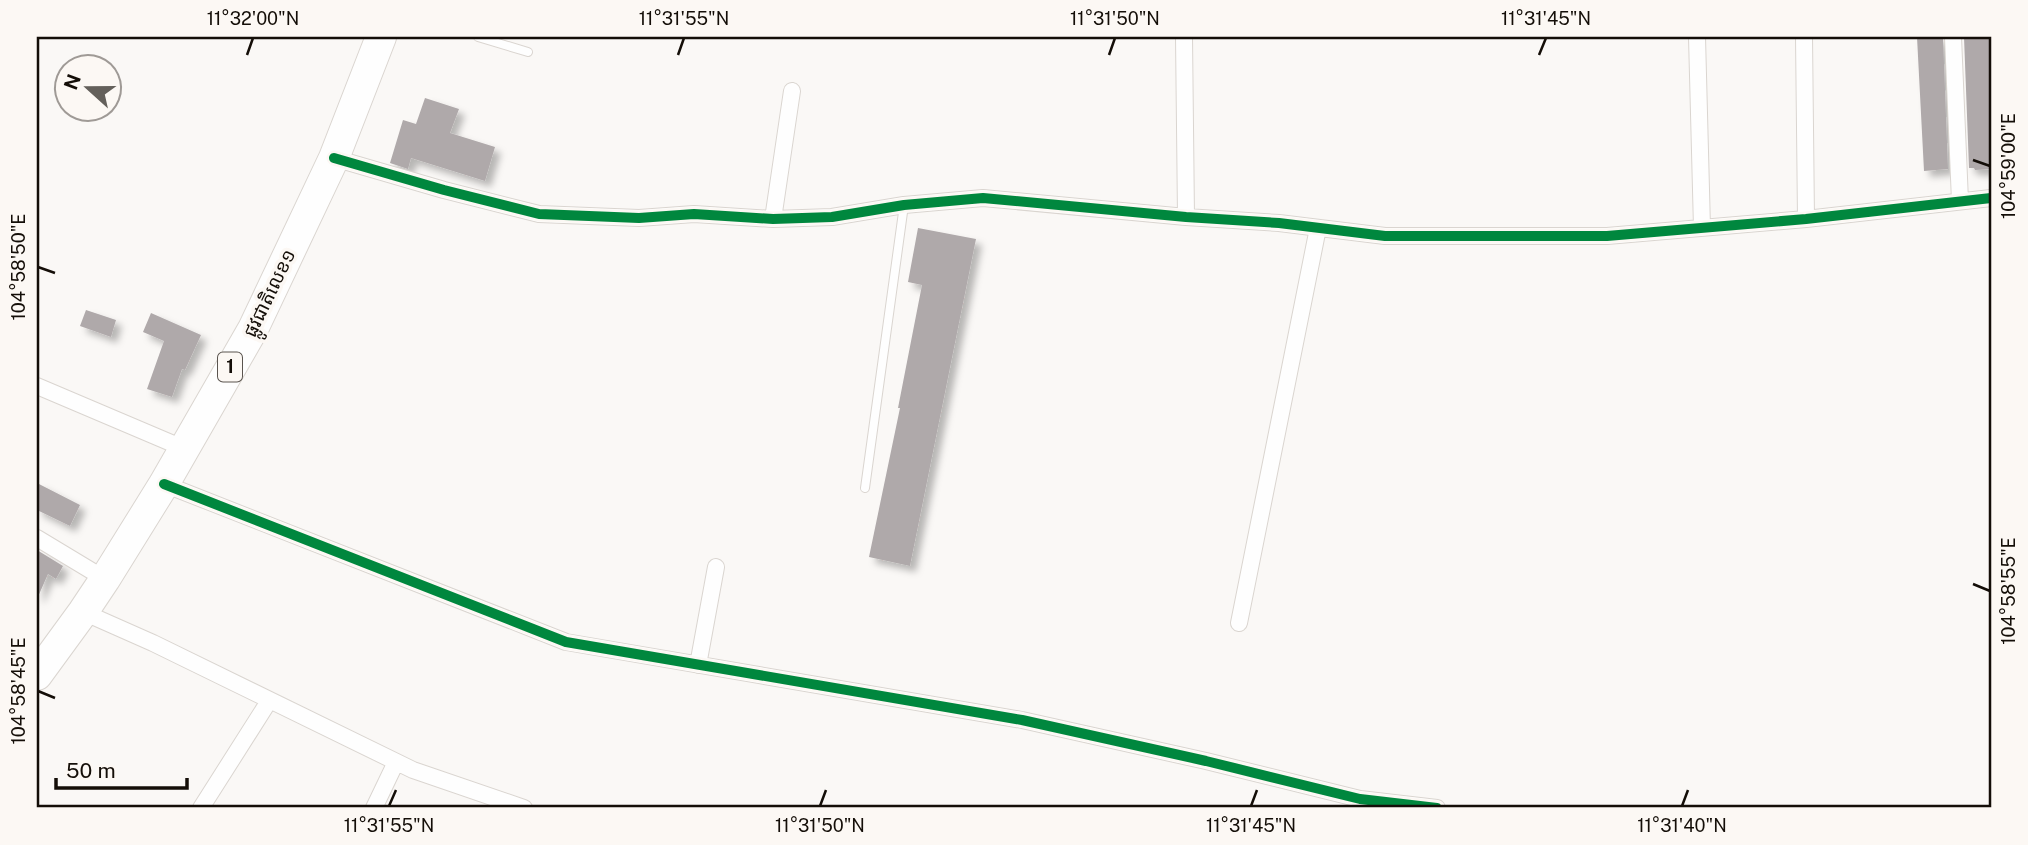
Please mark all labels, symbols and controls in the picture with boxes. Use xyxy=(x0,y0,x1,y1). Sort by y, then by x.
text: 11°32'00"N xyxy=(207,8,299,29)
text: 11°31'55"N xyxy=(639,8,729,29)
text: 11°31'50"N xyxy=(1070,8,1160,29)
text: 11°31'45"N xyxy=(1501,8,1591,29)
north arrow xyxy=(52,52,122,122)
text: N xyxy=(59,71,85,93)
text: 104°59'00"E xyxy=(1998,113,2019,219)
text: 104°58'50"E xyxy=(8,214,29,320)
street label: ផ្លូវជាតិលេខ១ xyxy=(238,245,306,343)
road number: 1 xyxy=(218,352,242,382)
text: 104°58'55"E xyxy=(1998,537,2019,645)
text: 104°58'45"E xyxy=(8,637,29,745)
scale bar xyxy=(56,747,187,791)
text: 50 m xyxy=(66,758,116,783)
text: 11°31'55"N xyxy=(344,815,434,836)
text: 11°31'50"N xyxy=(775,815,865,836)
text: 11°31'45"N xyxy=(1206,815,1296,836)
text: 11°31'40"N xyxy=(1637,815,1727,836)

